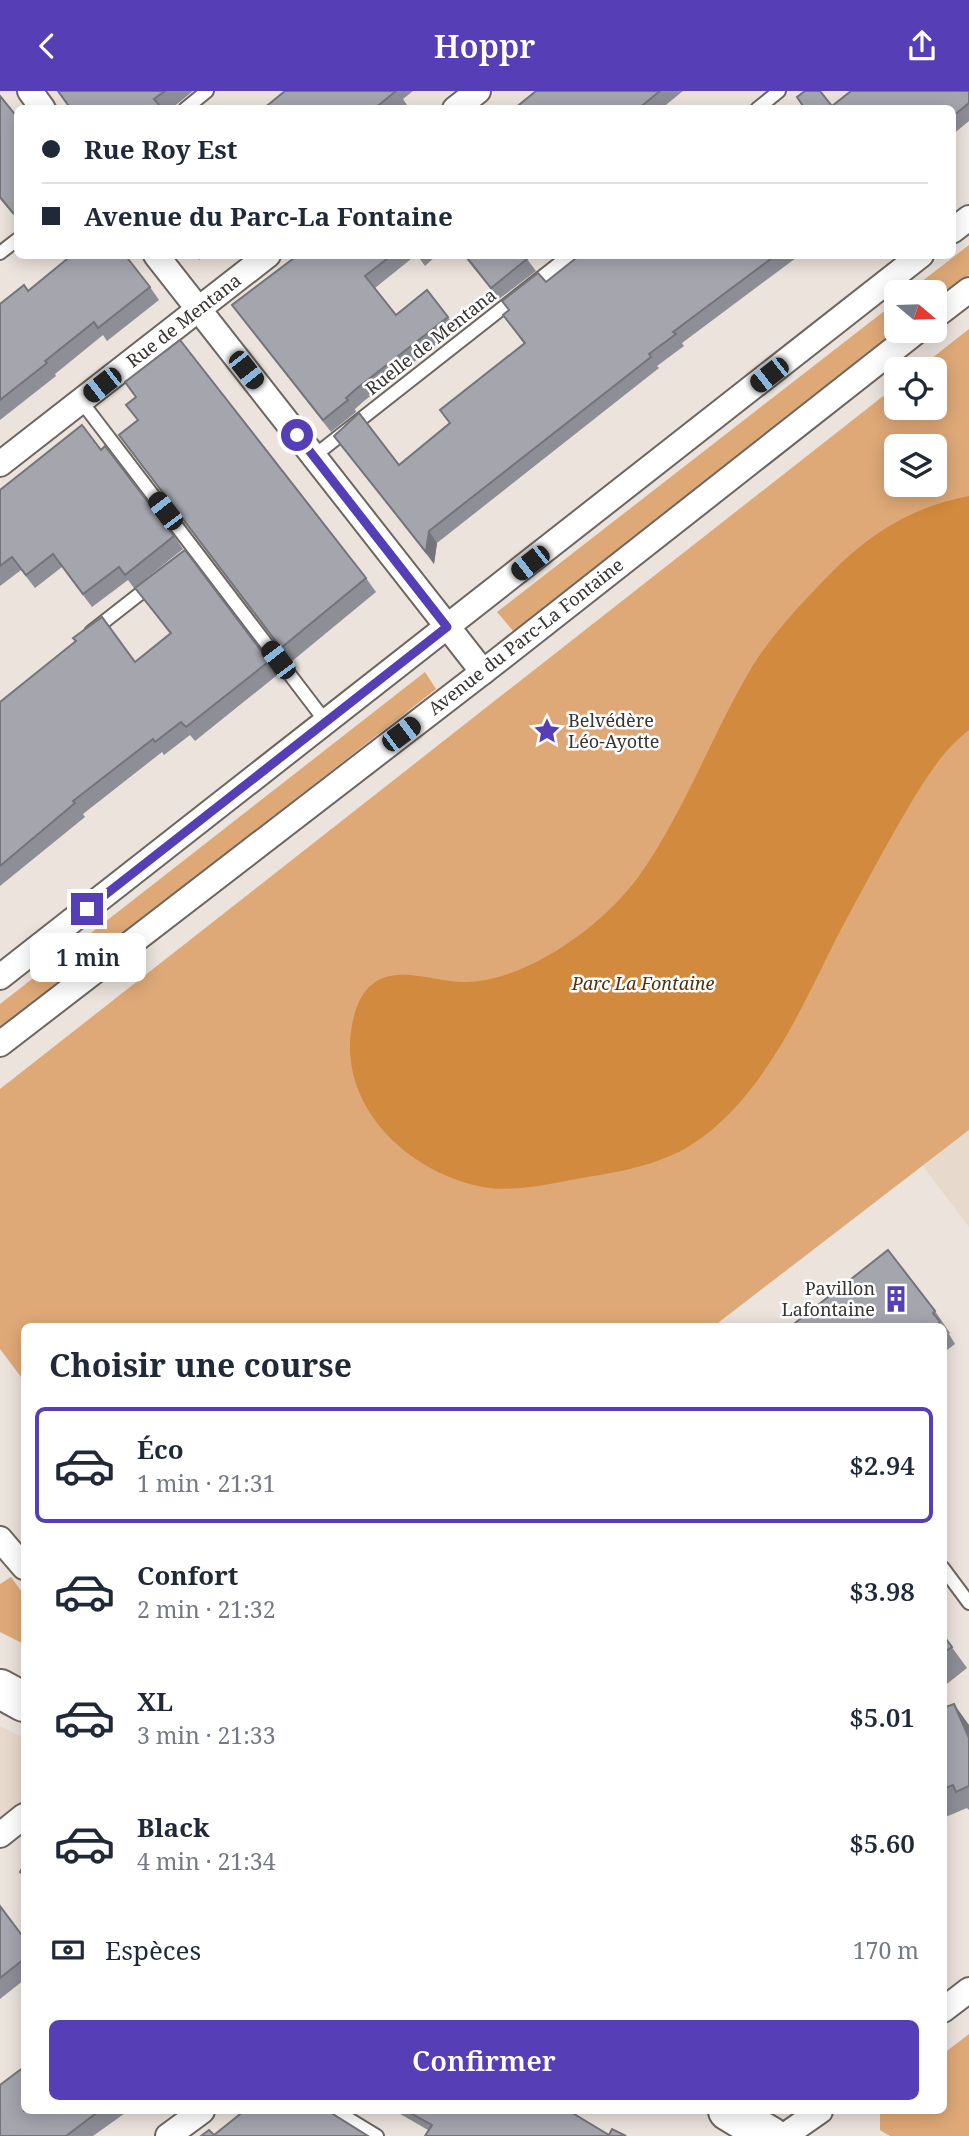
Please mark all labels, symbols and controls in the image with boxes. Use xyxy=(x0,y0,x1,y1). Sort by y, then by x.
text: Hoppr xyxy=(434,24,535,67)
icon: back xyxy=(28,27,66,65)
icon: share xyxy=(903,27,941,65)
text: Rue Roy Est xyxy=(84,131,237,167)
text: Avenue du Parc-La Fontaine xyxy=(84,198,453,234)
street label: Rue de Mentana xyxy=(121,268,246,373)
north arrow xyxy=(884,280,947,343)
map controls xyxy=(884,280,947,497)
street label: Ruelle de Mentana xyxy=(360,282,501,400)
car xyxy=(225,347,268,393)
car xyxy=(746,354,793,396)
button: locate xyxy=(884,357,947,420)
car xyxy=(79,364,126,406)
route start xyxy=(281,419,313,451)
button: layers xyxy=(884,434,947,497)
car xyxy=(144,488,187,534)
car xyxy=(507,542,554,584)
street label: Avenue du Parc-La Fontaine xyxy=(423,552,628,720)
car xyxy=(257,637,300,683)
place label: Belvédère Léo-Ayotte xyxy=(568,708,659,753)
car xyxy=(378,713,425,755)
place icon: Belvédère Léo-Ayotte xyxy=(532,716,562,746)
route end xyxy=(71,893,103,925)
callout: 1 min xyxy=(29,933,145,983)
text: 1 min xyxy=(56,941,120,973)
park label: Parc La Fontaine xyxy=(571,971,714,995)
place label: Pavillon Lafontaine xyxy=(782,1276,875,1321)
building icon: Pavillon Lafontaine xyxy=(881,1284,911,1314)
text: Choisir une course xyxy=(49,1343,352,1386)
text: Éco xyxy=(137,1431,184,1467)
icon: car xyxy=(53,1434,116,1497)
text: $2.94 xyxy=(849,1447,915,1483)
text: 1 min · 21:31 xyxy=(137,1467,275,1499)
text: Confort xyxy=(137,1557,238,1593)
icon: car xyxy=(53,1560,116,1623)
text: $3.98 xyxy=(849,1573,915,1609)
text: 2 min · 21:32 xyxy=(137,1593,275,1625)
text: XL xyxy=(137,1683,173,1719)
icon: car xyxy=(53,1686,116,1749)
text: $5.01 xyxy=(849,1699,915,1735)
text: 3 min · 21:33 xyxy=(137,1719,275,1751)
text: Black xyxy=(137,1809,210,1845)
icon: car xyxy=(53,1812,116,1875)
text: $5.60 xyxy=(849,1825,915,1861)
text: 4 min · 21:34 xyxy=(137,1845,275,1877)
icon: cash xyxy=(49,1931,87,1969)
text: Espèces xyxy=(105,1932,201,1968)
text: 170 m xyxy=(853,1934,919,1966)
button: Confirmer xyxy=(49,2020,919,2100)

